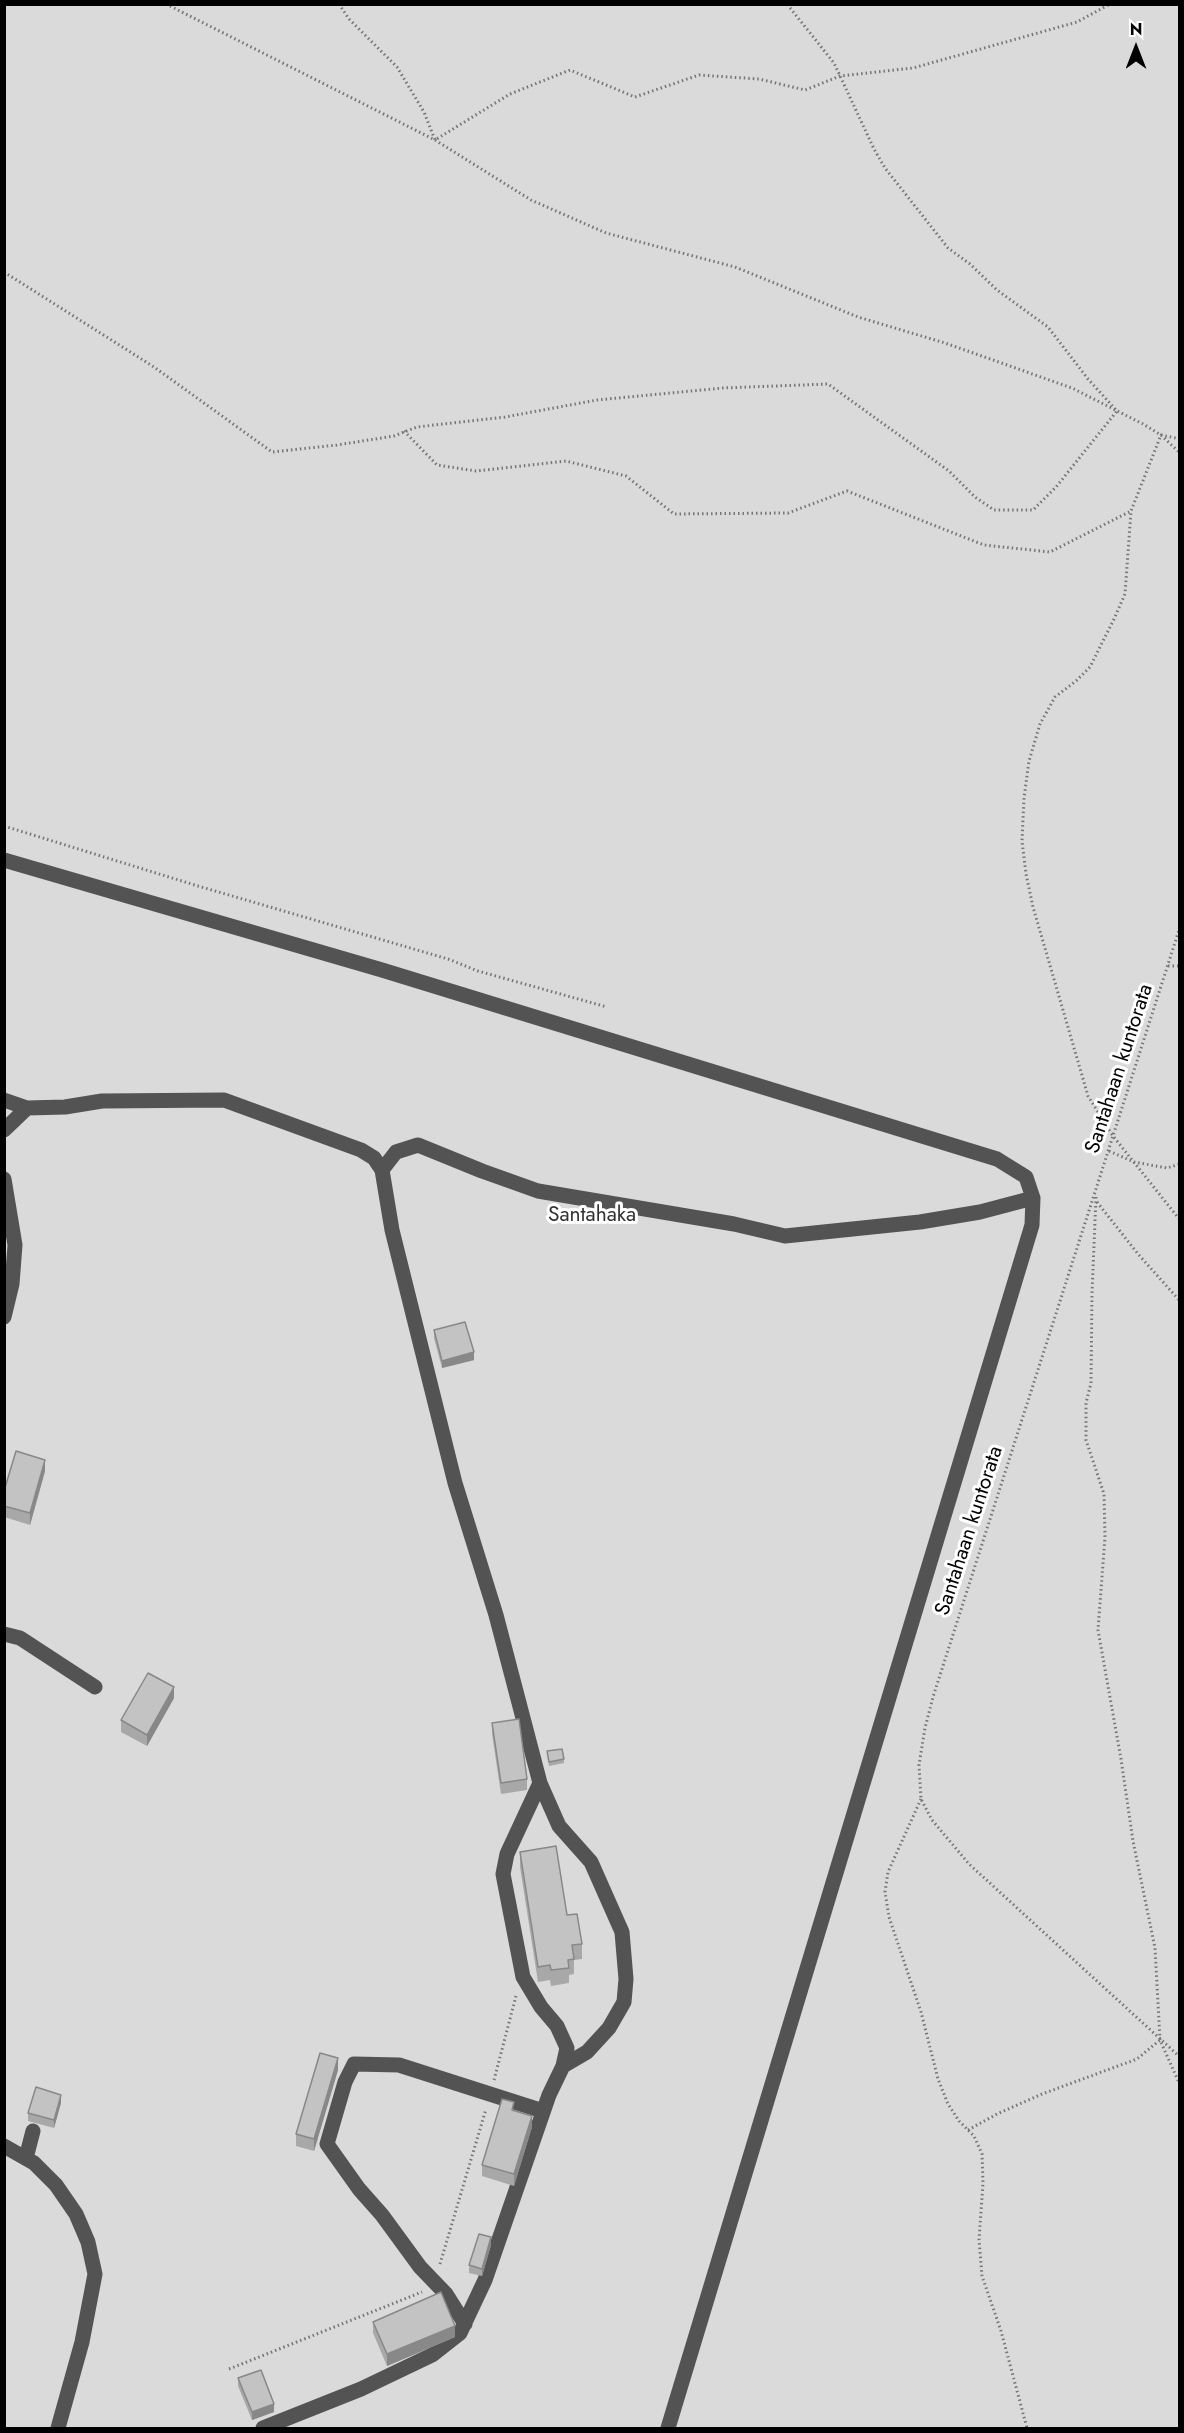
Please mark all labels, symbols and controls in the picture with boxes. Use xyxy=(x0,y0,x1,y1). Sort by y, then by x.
north arrow xyxy=(1106,18,1166,78)
text: N xyxy=(1130,18,1142,41)
street label: Santahaan kuntorata xyxy=(1081,981,1159,1157)
park label: Santahaka xyxy=(548,1203,636,1229)
street label: Santahaan kuntorata xyxy=(931,1443,1009,1619)

